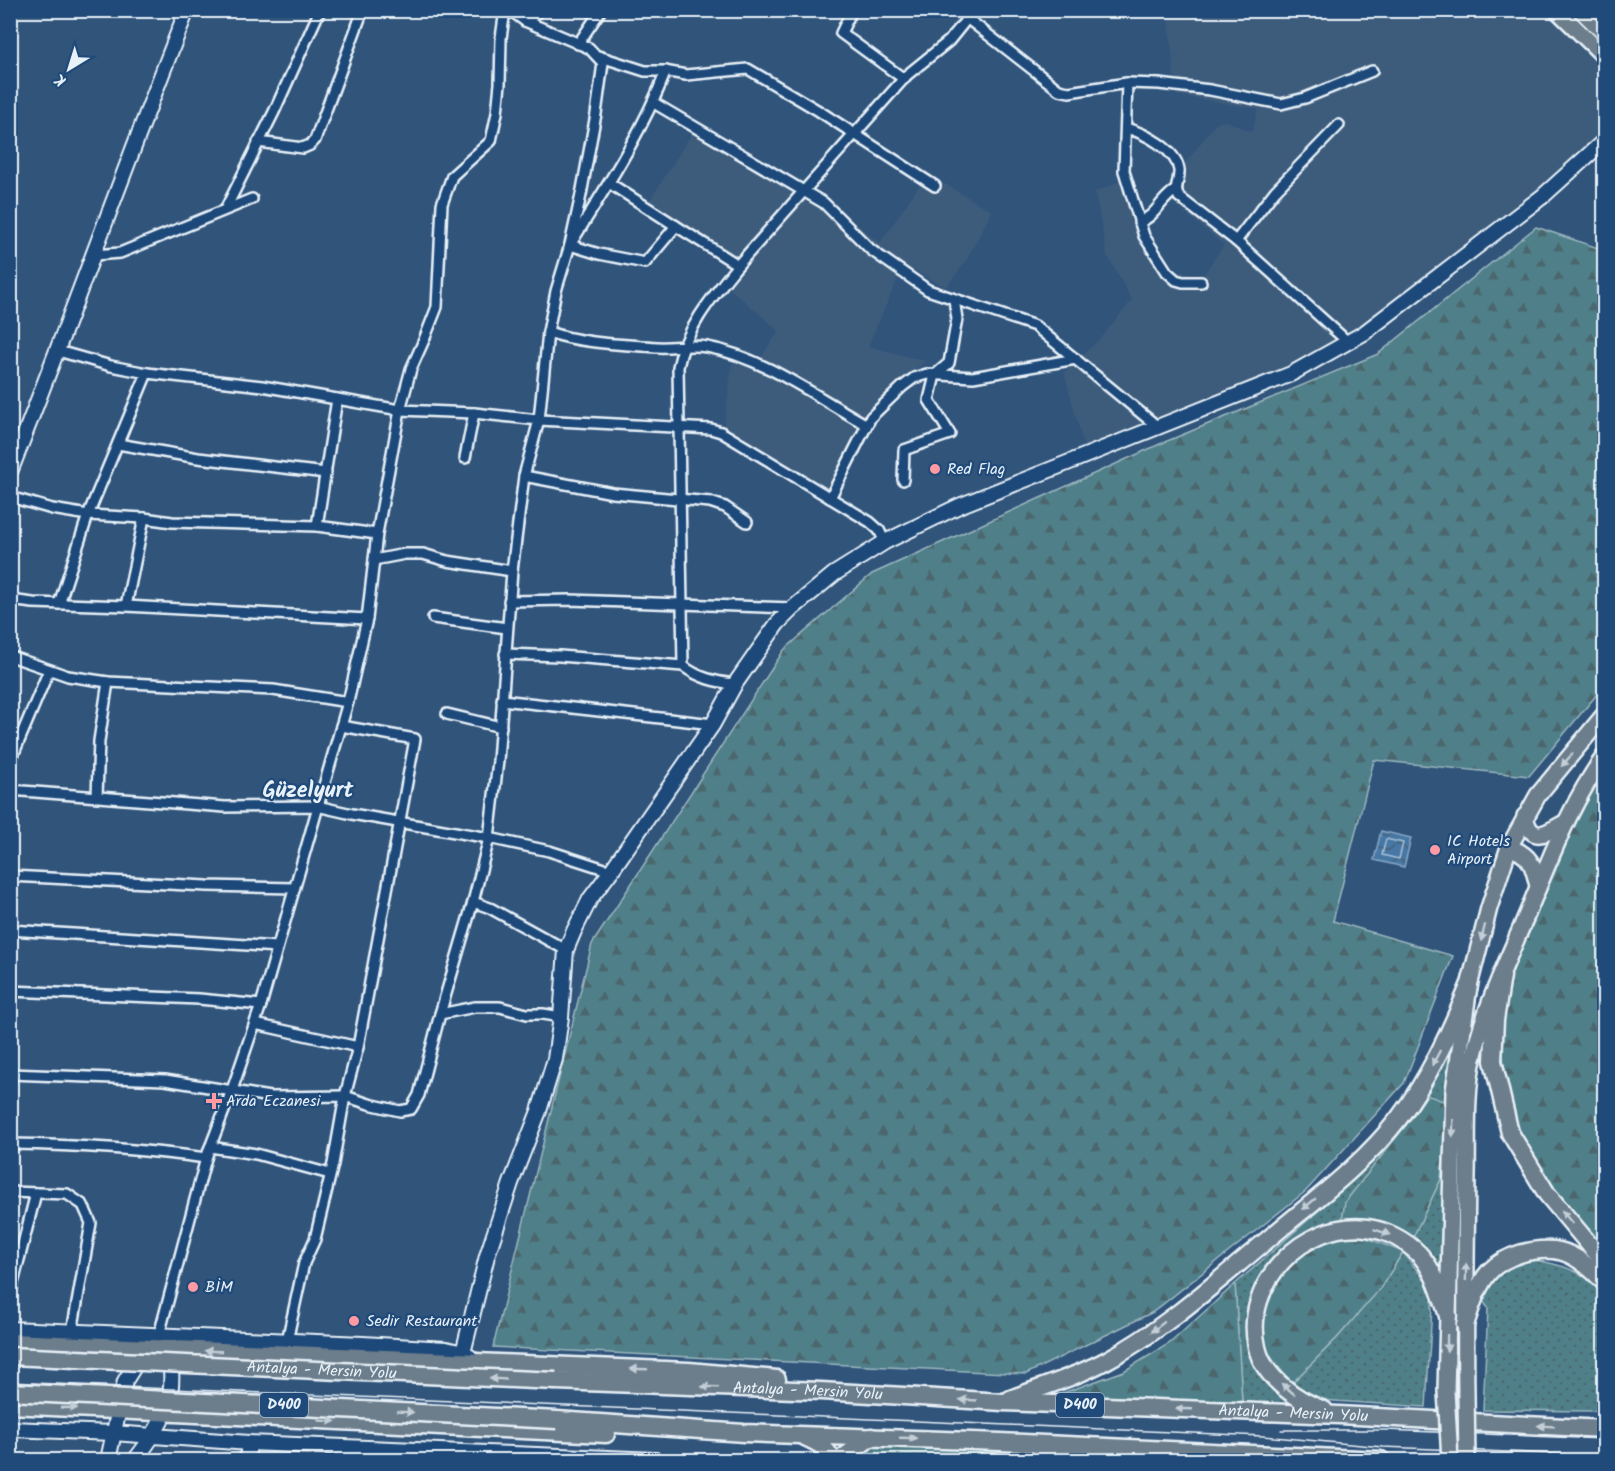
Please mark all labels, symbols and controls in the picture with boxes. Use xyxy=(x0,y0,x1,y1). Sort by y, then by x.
north arrow xyxy=(39,39,99,99)
text: K xyxy=(49,67,72,92)
place label: Red Flag xyxy=(947,457,1005,482)
marker: Red Flag xyxy=(928,462,942,476)
one-way arrow xyxy=(1560,752,1573,768)
district label: Güzelyurt xyxy=(263,774,354,809)
place label: IC Hotels Airport xyxy=(1447,829,1510,872)
marker: IC Hotels Airport xyxy=(1428,843,1442,857)
one-way arrow xyxy=(1478,924,1488,942)
one-way arrow xyxy=(1431,1050,1441,1067)
place label: Arda Eczanesi xyxy=(226,1089,321,1114)
marker: Arda Eczanesi xyxy=(207,1094,221,1108)
one-way arrow xyxy=(1448,1118,1457,1137)
one-way arrow xyxy=(1302,1198,1317,1210)
one-way arrow xyxy=(1560,1209,1573,1225)
one-way arrow xyxy=(1374,1228,1392,1237)
one-way arrow xyxy=(1461,1263,1470,1282)
place label: BİM xyxy=(205,1275,233,1300)
marker: BİM xyxy=(186,1280,200,1294)
place label: Sedir Restaurant xyxy=(366,1309,478,1334)
marker: Sedir Restaurant xyxy=(347,1314,361,1328)
one-way arrow xyxy=(1150,1321,1166,1334)
one-way arrow xyxy=(1442,1334,1452,1353)
one-way arrow xyxy=(204,1346,223,1355)
street label: Antalya - Mersin Yolu xyxy=(246,1354,397,1386)
one-way arrow xyxy=(629,1365,648,1374)
one-way arrow xyxy=(488,1374,507,1383)
street label: Antalya - Mersin Yolu xyxy=(732,1375,884,1407)
one-way arrow xyxy=(701,1383,720,1392)
one-way arrow xyxy=(1281,1383,1296,1396)
road number: D400 xyxy=(260,1393,308,1417)
road number: D400 xyxy=(1056,1393,1104,1417)
one-way arrow xyxy=(958,1395,977,1404)
street label: Antalya - Mersin Yolu xyxy=(1218,1398,1369,1429)
one-way arrow xyxy=(59,1403,78,1412)
one-way arrow xyxy=(1174,1404,1193,1414)
one-way arrow xyxy=(395,1407,414,1416)
one-way arrow xyxy=(317,1416,336,1425)
one-way arrow xyxy=(1537,1422,1556,1431)
one-way arrow xyxy=(899,1434,918,1443)

